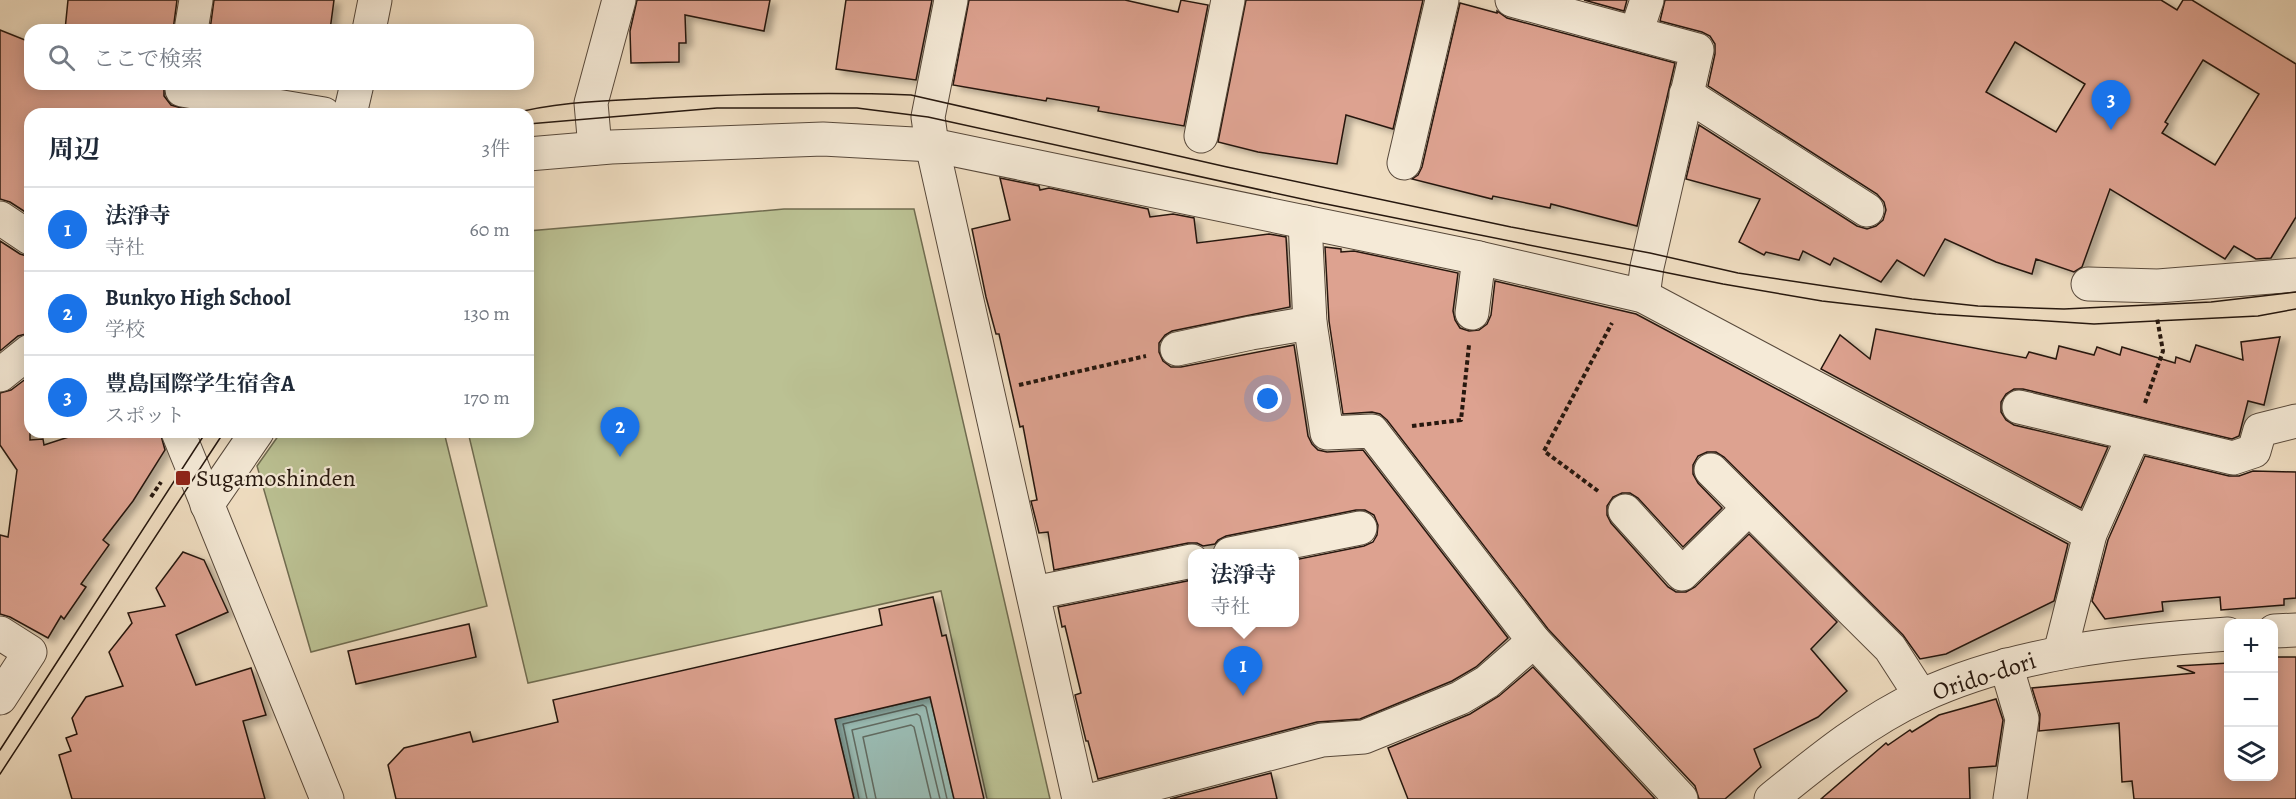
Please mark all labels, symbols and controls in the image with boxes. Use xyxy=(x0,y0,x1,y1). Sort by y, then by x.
search box xyxy=(24,24,534,90)
icon: search xyxy=(45,41,78,74)
text: ここで検索 xyxy=(93,44,203,74)
pin: 3 xyxy=(2092,80,2130,130)
text: 周辺 xyxy=(48,132,100,167)
text: 3件 xyxy=(482,135,510,162)
text: 法淨寺 xyxy=(105,201,171,231)
text: 1 xyxy=(64,216,71,243)
text: 60 m xyxy=(470,216,510,243)
text: 寺社 xyxy=(105,234,145,261)
text: Bunkyo High School xyxy=(105,283,291,313)
text: 2 xyxy=(63,300,72,327)
text: 130 m xyxy=(464,300,510,327)
text: 学校 xyxy=(105,316,145,343)
text: 豊島国際学生宿舎A xyxy=(105,369,295,399)
text: 3 xyxy=(63,384,72,411)
text: 170 m xyxy=(464,384,510,411)
your location xyxy=(1253,384,1282,413)
text: スポット xyxy=(105,402,185,429)
pin: 2 xyxy=(600,408,640,457)
place label: Sugamoshinden xyxy=(196,462,356,494)
marker: Sugamoshinden xyxy=(174,469,192,487)
popup xyxy=(1188,549,1299,627)
text: 法淨寺 xyxy=(1210,560,1277,590)
text: 寺社 xyxy=(1210,593,1250,620)
map controls xyxy=(2224,619,2278,781)
button: + xyxy=(2224,619,2278,673)
street label: Orido-dori xyxy=(1928,644,2040,708)
pin: 1 xyxy=(1224,646,1262,696)
button: − xyxy=(2224,673,2278,727)
button: layers xyxy=(2224,727,2278,781)

